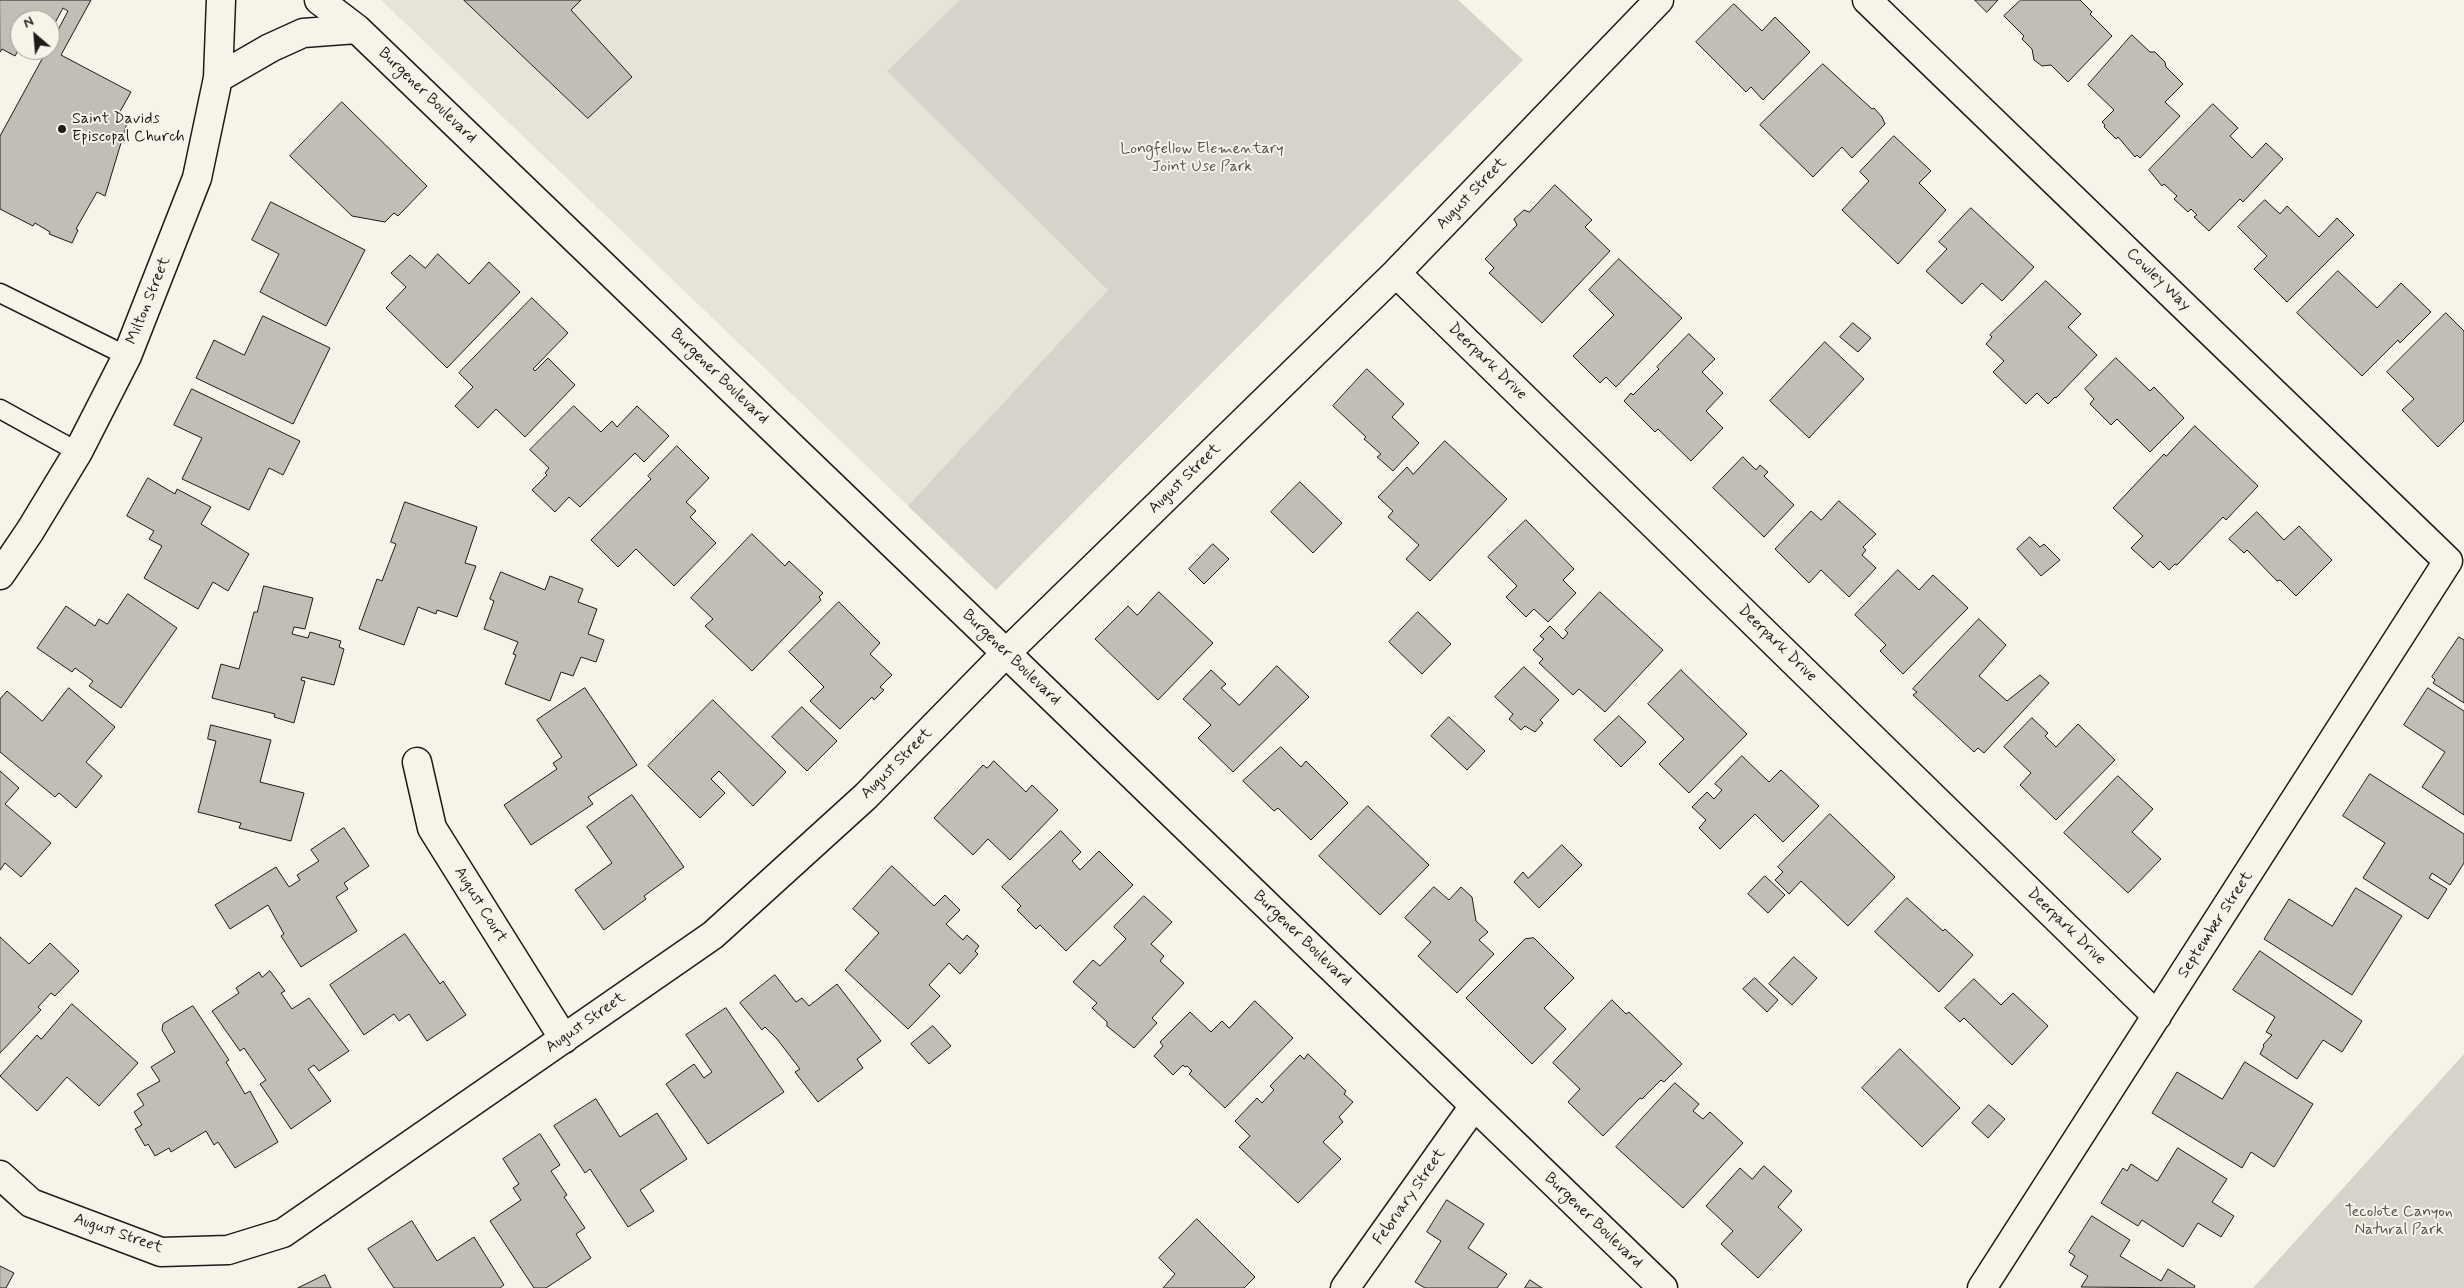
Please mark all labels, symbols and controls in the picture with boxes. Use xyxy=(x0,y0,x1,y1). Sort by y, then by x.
north arrow xyxy=(10,10,60,60)
text: N xyxy=(20,12,37,33)
street label: Burgener Boulevard xyxy=(374,44,480,148)
place label: Saint Davids Episcopal Church xyxy=(72,110,185,148)
marker: Saint Davids Episcopal Church xyxy=(56,123,68,135)
park label: Longfellow Elementary Joint Use Park xyxy=(1120,140,1284,178)
street label: August Street xyxy=(1433,154,1511,234)
street label: Cowley Way xyxy=(2122,245,2194,315)
street label: Milton Street xyxy=(123,254,175,348)
street label: Deerpark Drive xyxy=(1443,319,1531,405)
street label: Burgener Boulevard xyxy=(666,325,772,429)
street label: August Street xyxy=(1145,440,1225,518)
street label: Deerpark Drive xyxy=(1733,601,1821,687)
street label: Burgener Boulevard xyxy=(958,606,1064,710)
street label: August Street xyxy=(857,724,937,804)
street label: August Court xyxy=(449,864,511,946)
street label: September Street xyxy=(2174,868,2258,982)
street label: Deerpark Drive xyxy=(2022,884,2110,970)
street label: Burgener Boulevard xyxy=(1249,887,1355,991)
street label: August Street xyxy=(542,988,630,1058)
street label: February Street xyxy=(1370,1145,1450,1249)
street label: Burgener Boulevard xyxy=(1540,1169,1646,1273)
park label: Tecolote Canyon Natural Park xyxy=(2345,1203,2453,1241)
street label: August Street xyxy=(71,1210,165,1258)

